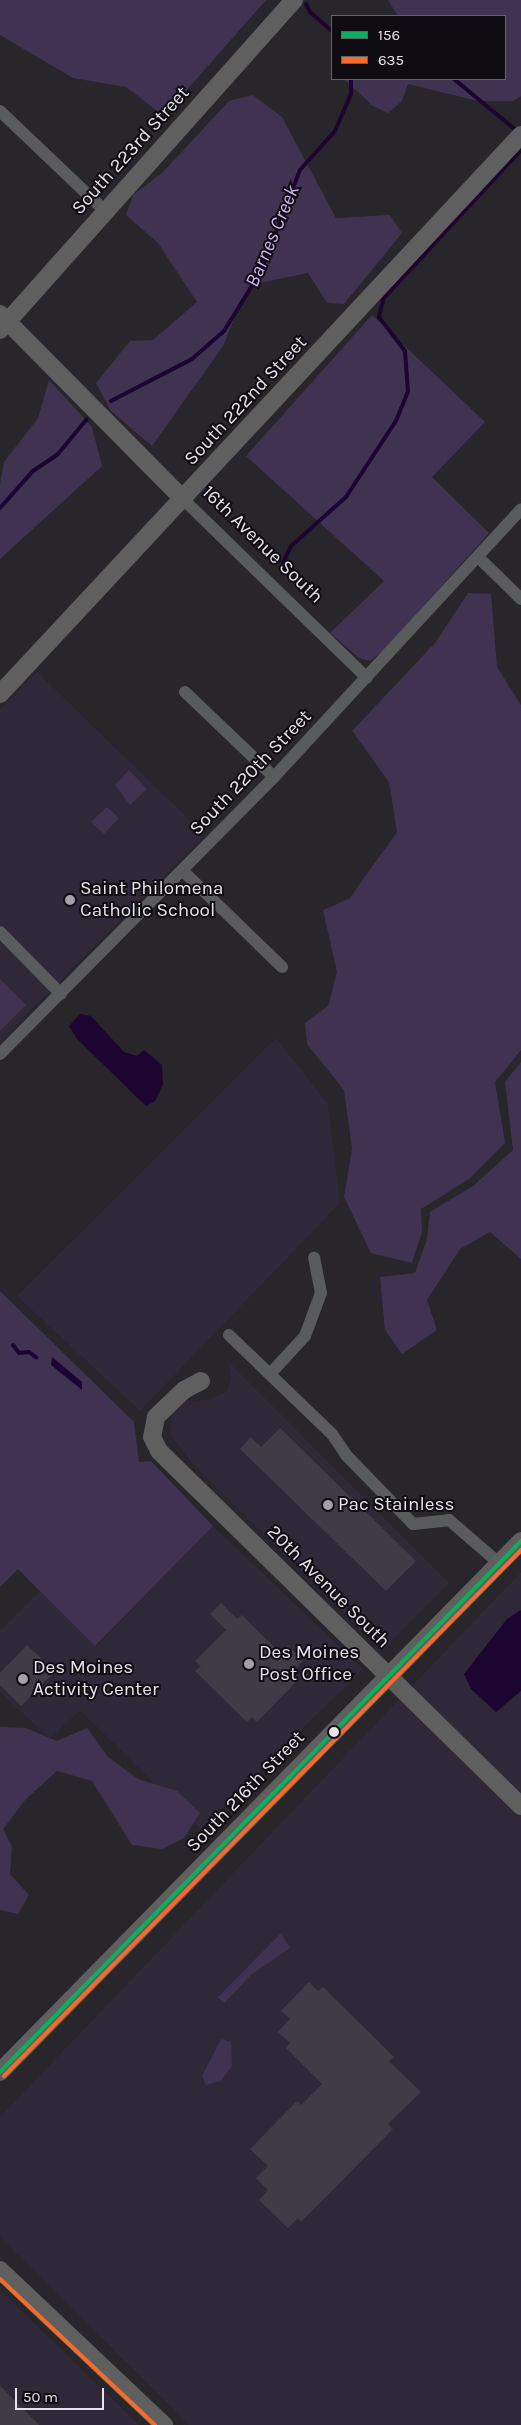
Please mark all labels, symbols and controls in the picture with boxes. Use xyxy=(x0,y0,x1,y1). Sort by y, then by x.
legend xyxy=(331,15,506,80)
text: 156 xyxy=(378,26,400,44)
text: 635 xyxy=(378,51,404,69)
street label: South 223rd Street xyxy=(67,82,195,220)
water label: Barnes Creek xyxy=(240,181,304,291)
street label: South 222nd Street xyxy=(180,331,312,471)
street label: 16th Avenue South xyxy=(197,481,327,609)
street label: South 220th Street xyxy=(185,706,317,840)
place label: Saint Philomena Catholic School xyxy=(80,878,224,922)
marker: Saint Philomena Catholic School xyxy=(64,894,76,906)
place label: Pac Stainless xyxy=(338,1494,455,1516)
marker: Pac Stainless xyxy=(322,1499,334,1511)
street label: 20th Avenue South xyxy=(262,1521,394,1653)
place label: Des Moines Post Office xyxy=(259,1642,359,1686)
place label: Des Moines Activity Center xyxy=(33,1657,159,1701)
marker: Des Moines Post Office xyxy=(243,1658,255,1670)
marker: Des Moines Activity Center xyxy=(17,1673,29,1685)
street label: South 216th Street xyxy=(182,1727,310,1857)
unlabelled marker xyxy=(329,1727,339,1737)
scale bar xyxy=(18,2378,106,2410)
text: 50 m xyxy=(23,2388,58,2406)

